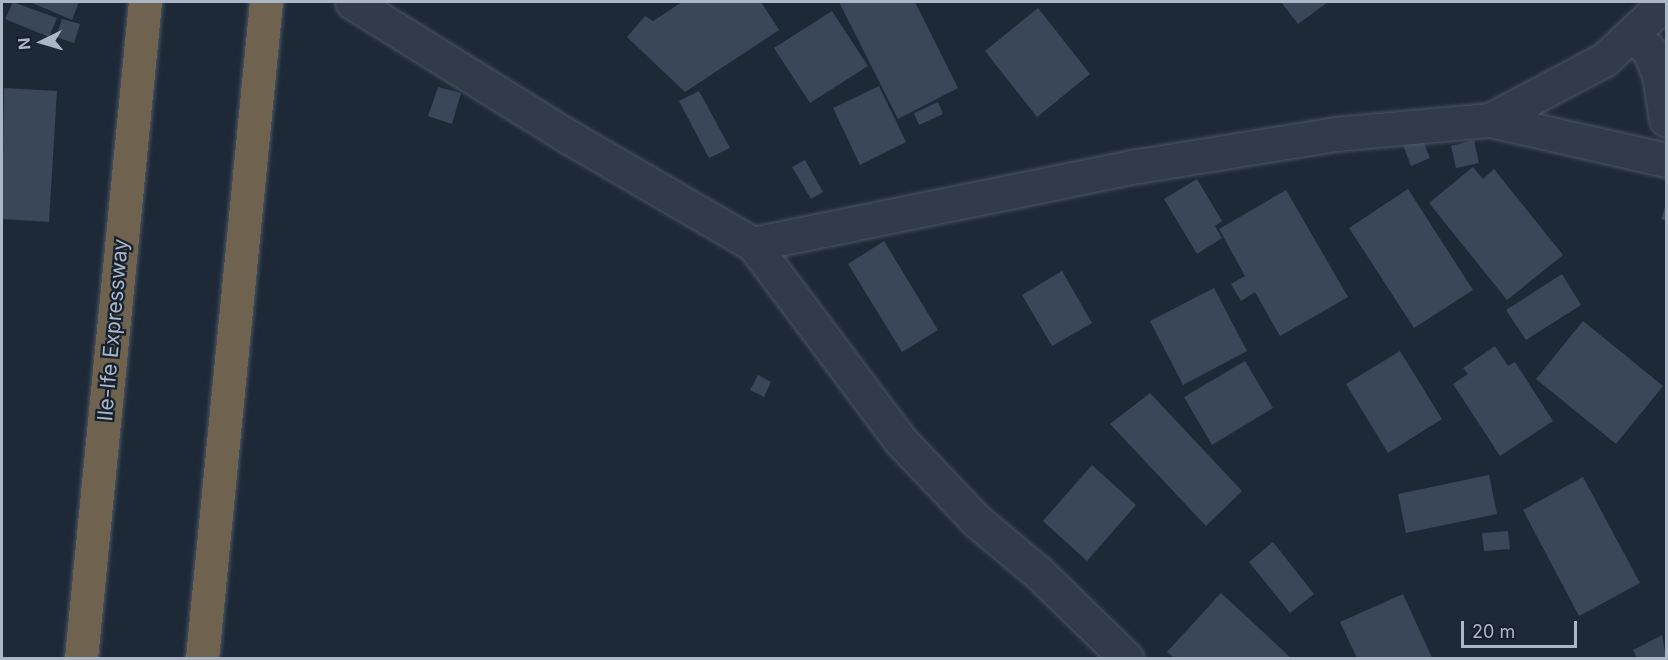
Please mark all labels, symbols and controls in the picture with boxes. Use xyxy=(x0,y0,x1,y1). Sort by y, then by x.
north arrow xyxy=(12,12,72,72)
text: N xyxy=(14,37,35,51)
street label: Ile-Ife Expressway xyxy=(92,238,134,422)
scale bar xyxy=(1464,609,1580,647)
text: 20 m xyxy=(1472,621,1515,642)

